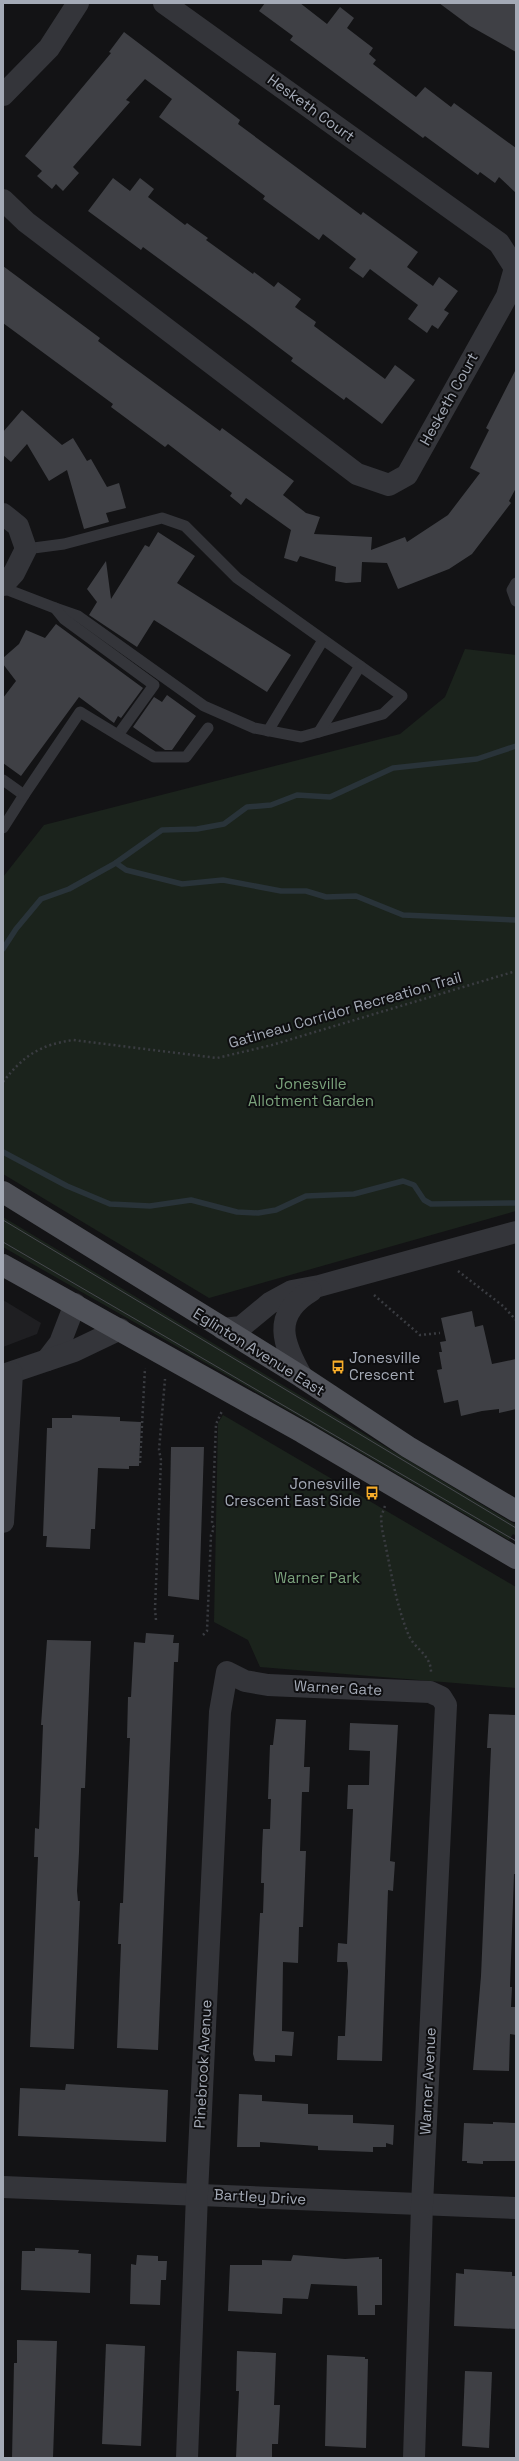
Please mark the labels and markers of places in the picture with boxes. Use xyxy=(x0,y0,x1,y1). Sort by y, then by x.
place label: Jonesville Crescent xyxy=(349,1348,421,1384)
bus stop icon: Jonesville Crescent xyxy=(330,1359,346,1375)
place label: Jonesville Crescent East Side xyxy=(225,1474,361,1510)
bus stop icon: Jonesville Crescent East Side xyxy=(364,1485,380,1501)

